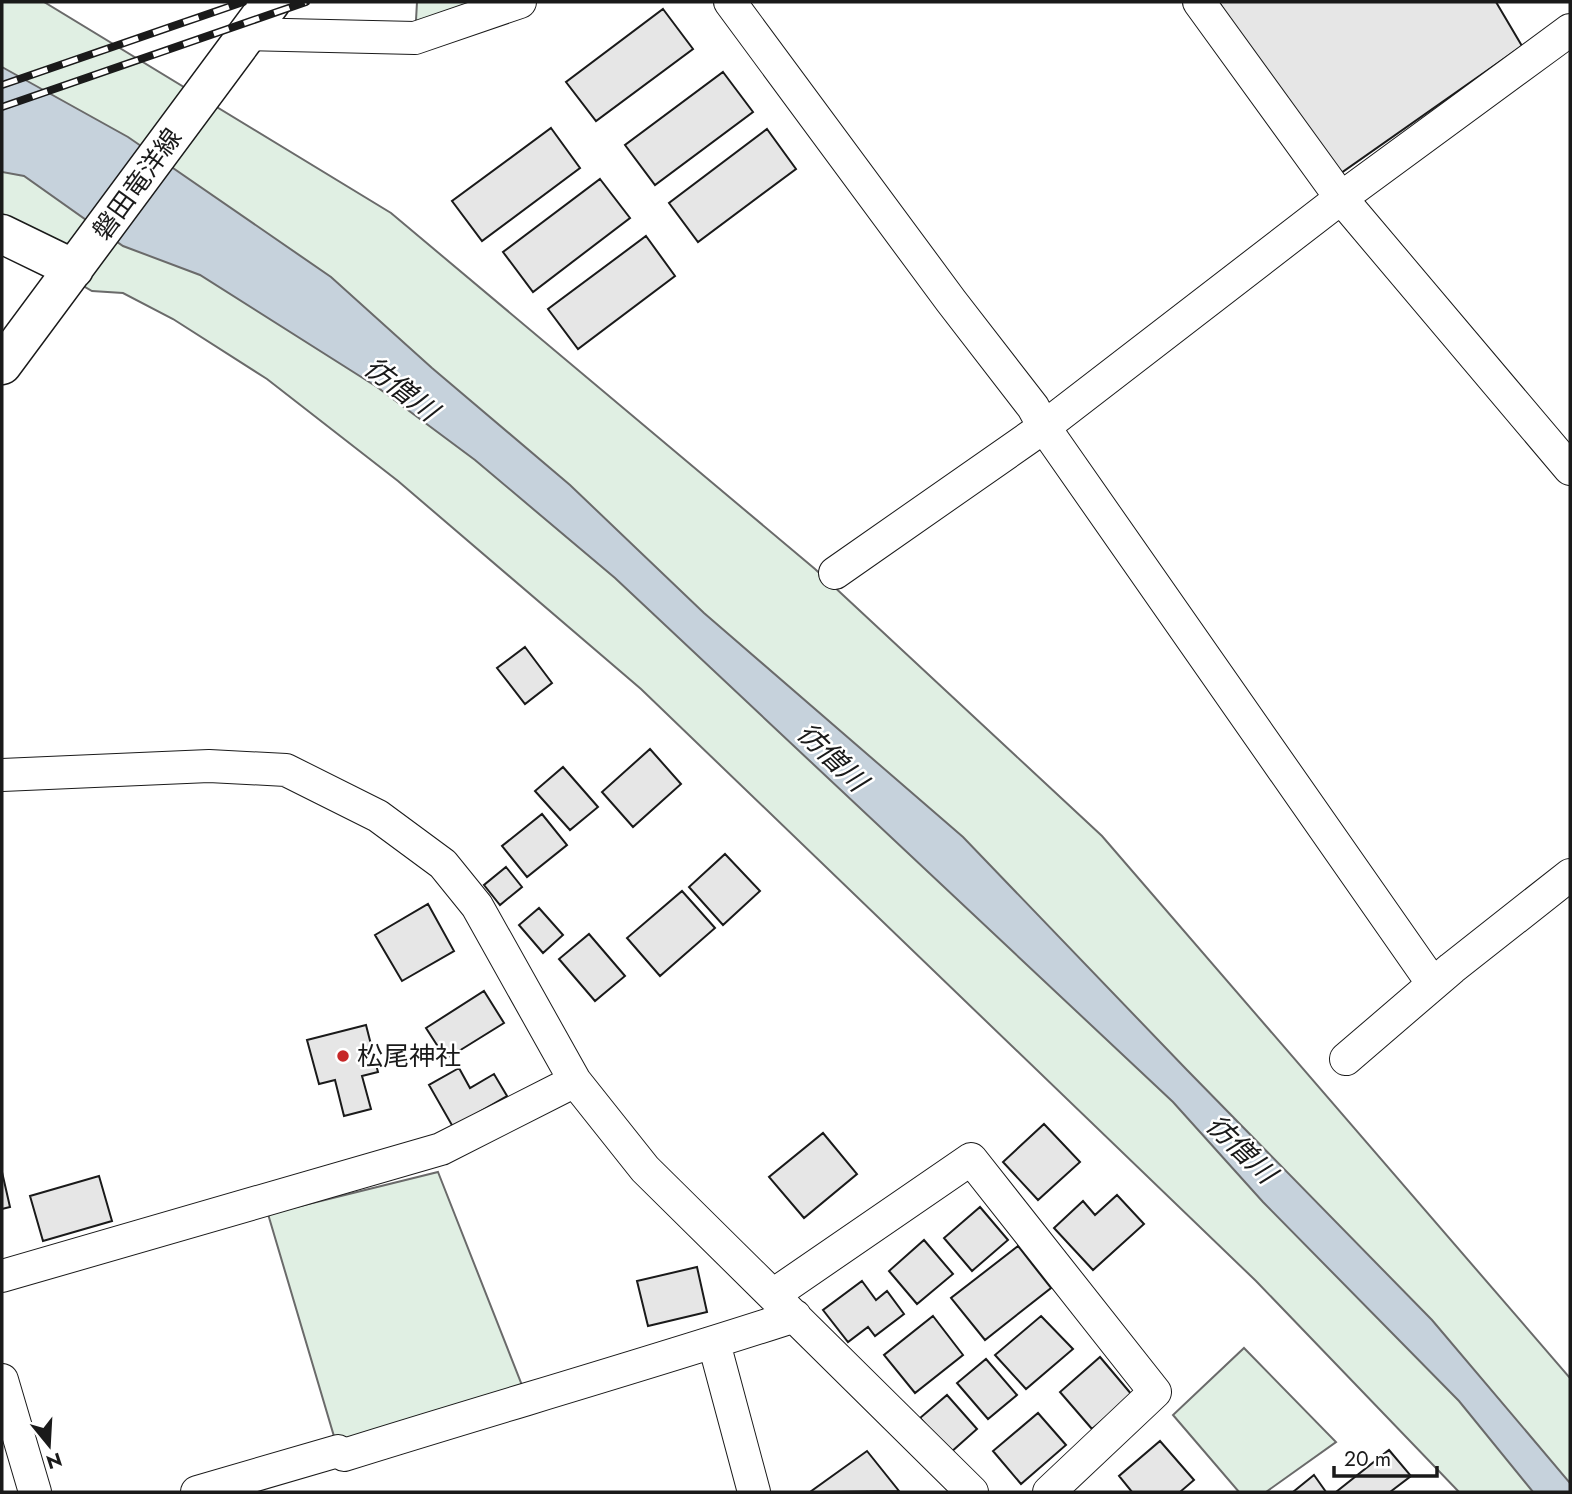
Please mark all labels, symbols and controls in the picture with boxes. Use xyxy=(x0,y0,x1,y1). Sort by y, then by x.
street label: 磐田竜洋線 xyxy=(83,120,191,248)
water label: 彷僧川 xyxy=(355,347,449,433)
water label: 彷僧川 xyxy=(788,713,879,803)
place label: 松尾神社 xyxy=(357,1037,461,1075)
marker: 松尾神社 xyxy=(335,1048,351,1064)
water label: 彷僧川 xyxy=(1197,1105,1288,1195)
north arrow xyxy=(14,1410,84,1480)
scale bar xyxy=(1334,1434,1437,1478)
text: 20 m xyxy=(1344,1444,1391,1474)
text: N xyxy=(43,1446,65,1476)

